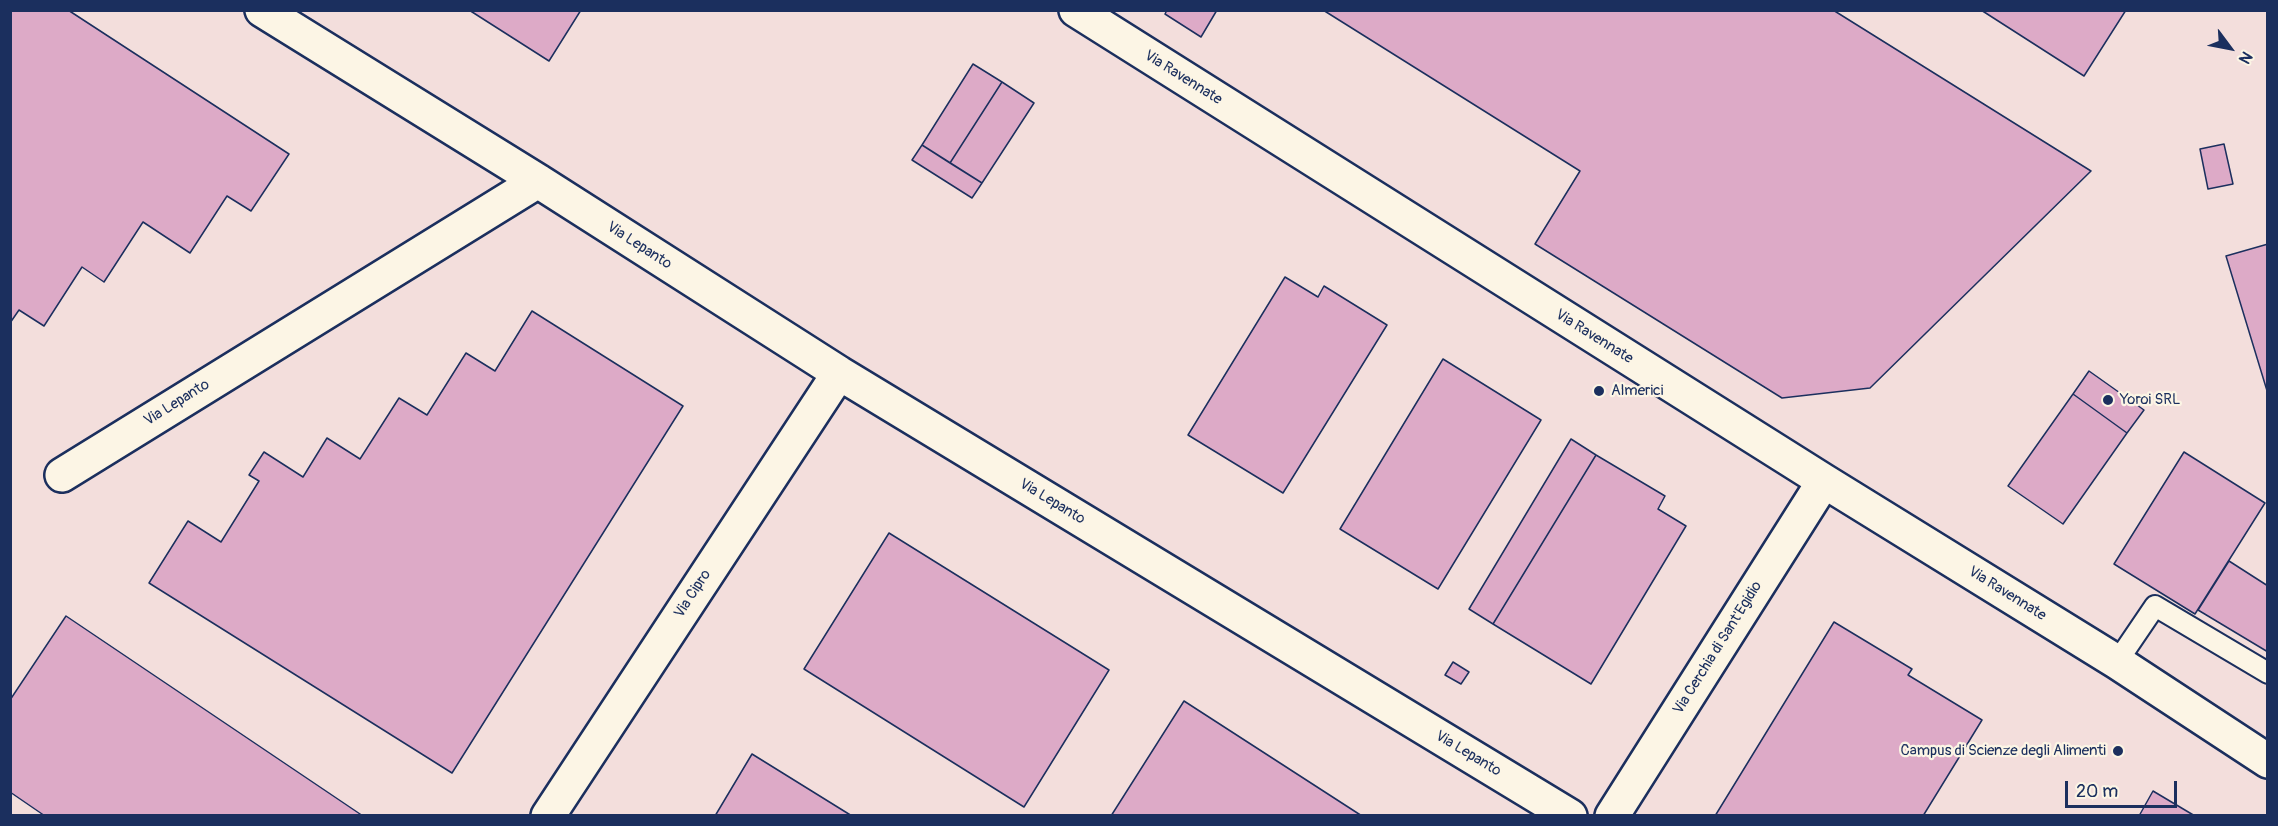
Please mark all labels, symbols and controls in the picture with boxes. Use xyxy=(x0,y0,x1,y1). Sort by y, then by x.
north arrow xyxy=(2200,18,2260,78)
street label: Via Ravennate xyxy=(1141,47,1225,109)
text: N xyxy=(2234,48,2257,67)
street label: Via Lepanto xyxy=(603,218,675,274)
street label: Via Ravennate xyxy=(1552,306,1636,368)
street label: Via Lepanto xyxy=(141,376,213,430)
place label: Almerici xyxy=(1611,382,1663,400)
marker: Almerici xyxy=(1592,384,1606,398)
place label: Yoroi SRL xyxy=(2120,391,2180,409)
marker: Yoroi SRL xyxy=(2101,393,2115,407)
street label: Via Lepanto xyxy=(1016,475,1088,529)
street label: Via Ravennate xyxy=(1965,563,2049,625)
street label: Via Cipro xyxy=(671,566,715,622)
street label: Via Cerchia di Sant'Egidio xyxy=(1670,578,1766,718)
street label: Via Lepanto xyxy=(1432,727,1504,781)
place label: Campus di Scienze degli Alimenti xyxy=(1900,742,2106,760)
marker: Campus di Scienze degli Alimenti xyxy=(2111,744,2125,758)
scale bar xyxy=(2068,769,2180,807)
text: 20 m xyxy=(2076,780,2118,803)

